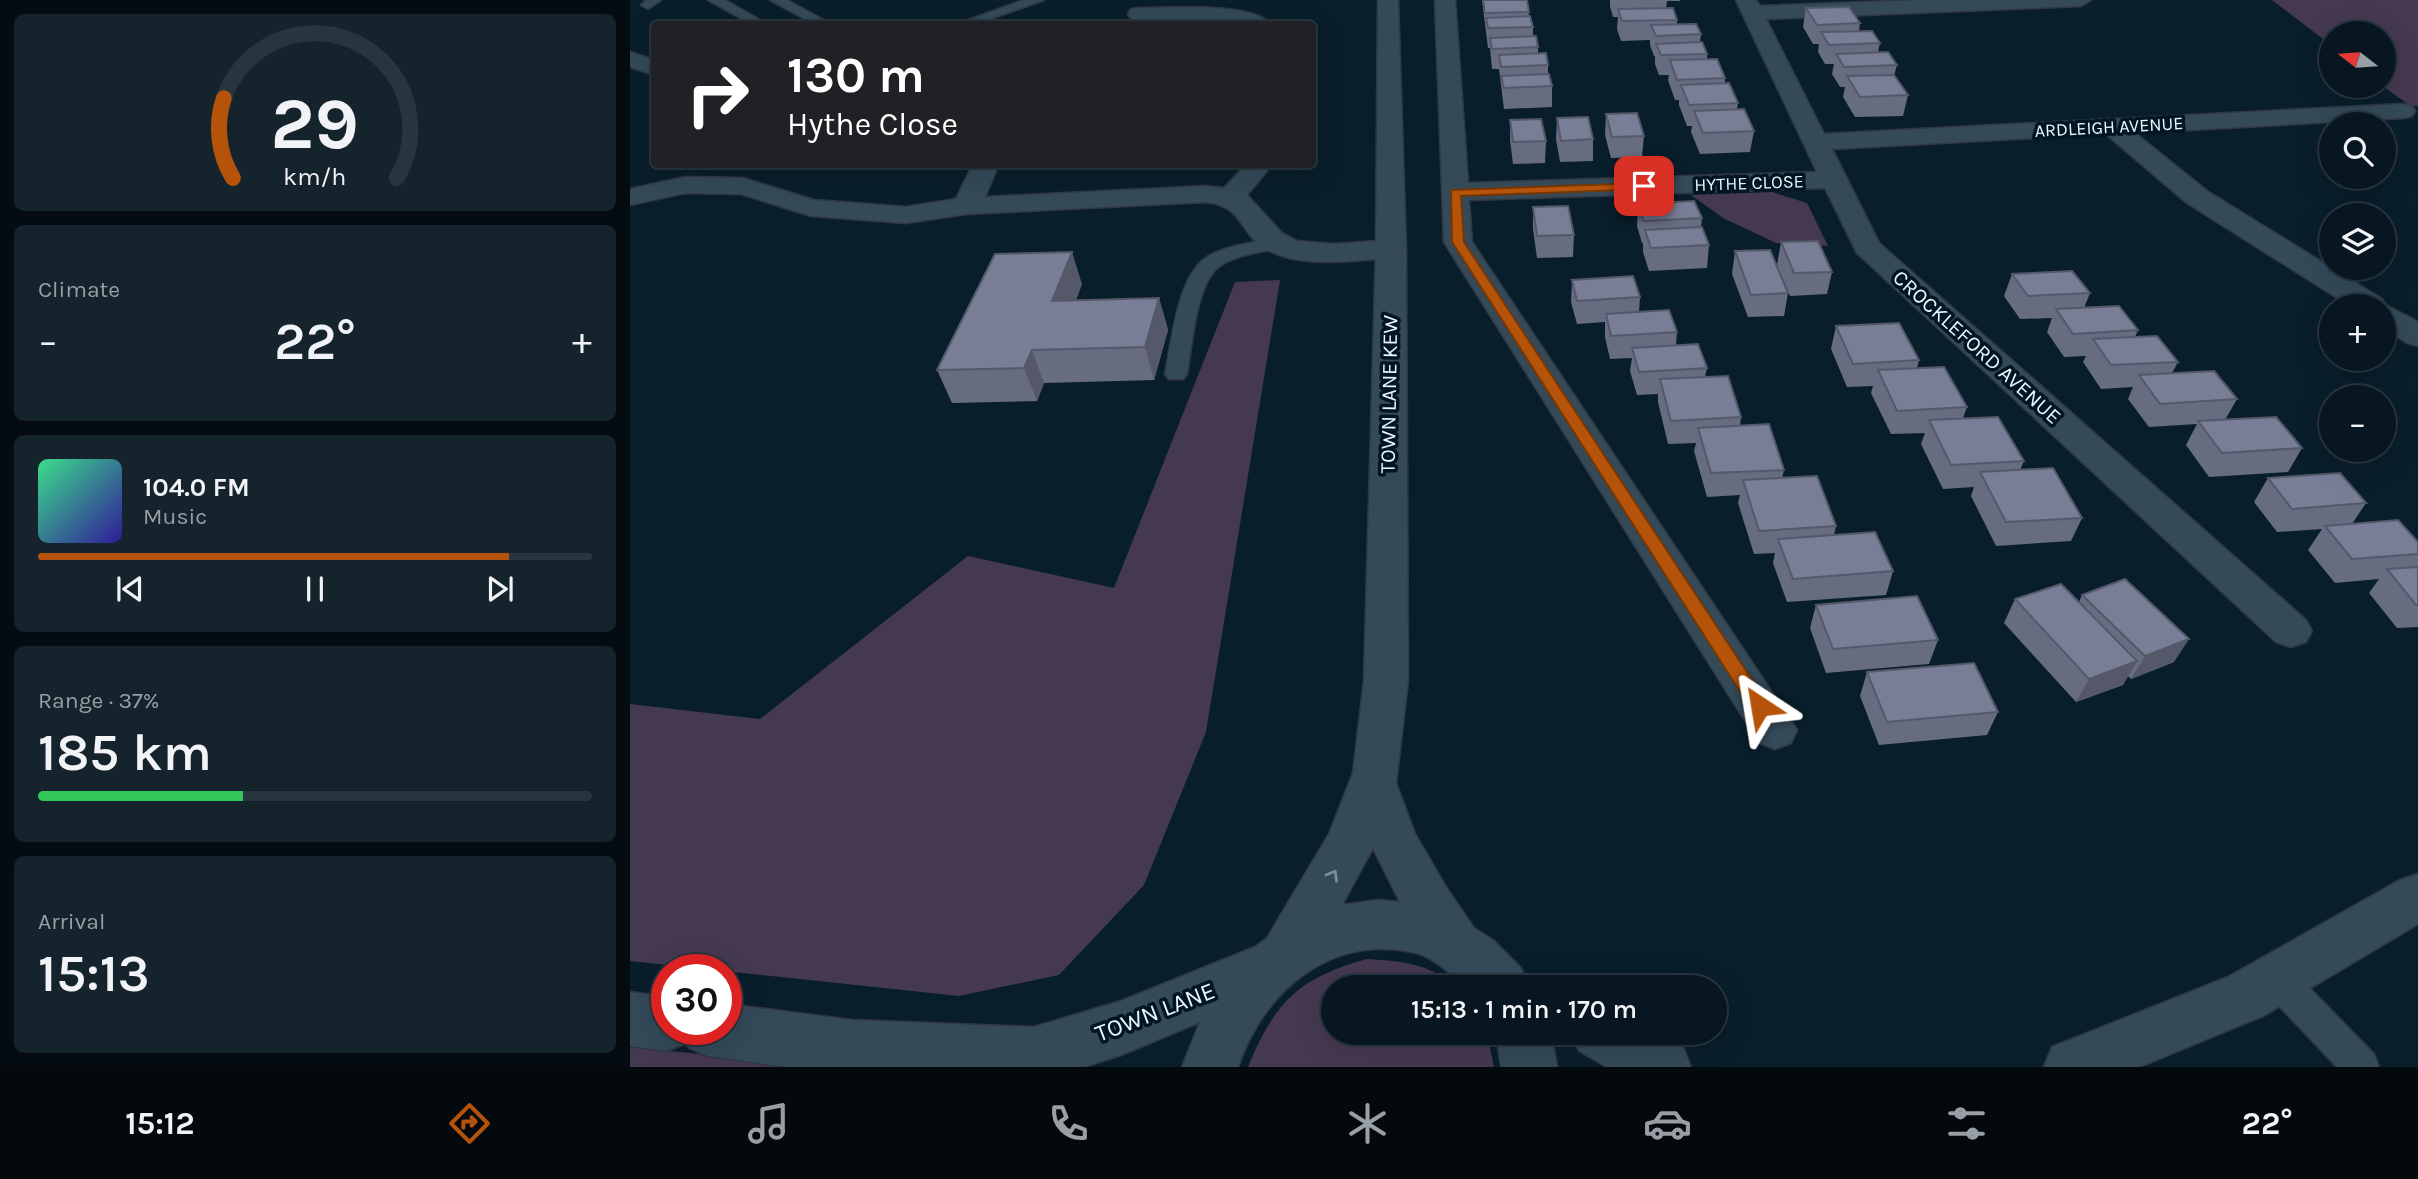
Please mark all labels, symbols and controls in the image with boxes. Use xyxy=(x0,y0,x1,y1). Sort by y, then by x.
north arrow xyxy=(2319,21,2396,98)
map controls xyxy=(2319,21,2396,462)
text: 130 m xyxy=(787,47,925,104)
icon: right xyxy=(672,49,763,140)
text: 29 xyxy=(271,82,359,167)
text: Hythe Close xyxy=(787,106,958,143)
street label: ARDLEIGH AVENUE xyxy=(2034,112,2184,142)
button: search xyxy=(2319,112,2396,189)
pin xyxy=(1614,156,1674,216)
text: km/h xyxy=(283,162,347,191)
icon: arrive xyxy=(1625,167,1663,205)
street label: HYTHE CLOSE xyxy=(1694,170,1804,196)
button: layers xyxy=(2319,203,2396,280)
street label: CROCKLEFORD AVENUE xyxy=(1888,265,2066,429)
text: Climate xyxy=(38,276,120,303)
button: + xyxy=(2319,294,2396,371)
text: 22° xyxy=(274,311,356,372)
street label: TOWN LANE KEW xyxy=(1376,314,1402,473)
text: − xyxy=(38,319,58,364)
text: + xyxy=(572,319,592,364)
button: − xyxy=(2319,385,2396,462)
text: 104.0 FM xyxy=(143,472,250,503)
text: Music xyxy=(143,503,207,530)
icon: previous xyxy=(111,570,149,608)
icon: pause xyxy=(296,570,334,608)
icon: next xyxy=(481,570,519,608)
position arrow xyxy=(1723,669,1797,743)
text: Range · 37% xyxy=(38,687,160,714)
text: 185 km xyxy=(38,722,212,783)
one-way arrow xyxy=(1325,869,1338,882)
text: Arrival xyxy=(38,908,105,935)
text: 15:13 xyxy=(38,943,150,1004)
speed limit sign: 30 xyxy=(651,954,742,1045)
street label: TOWN LANE xyxy=(1091,976,1219,1048)
text: 15:13 · 1 min · 170 m xyxy=(1411,994,1637,1025)
icon: directions xyxy=(445,1099,494,1148)
icon: music xyxy=(744,1099,793,1148)
icon: phone xyxy=(1044,1099,1093,1148)
icon: climate xyxy=(1343,1099,1392,1148)
icon: car xyxy=(1643,1099,1692,1148)
icon: filters xyxy=(1942,1099,1991,1148)
text: 15:12 xyxy=(125,1105,195,1142)
text: 22° xyxy=(2242,1105,2293,1142)

